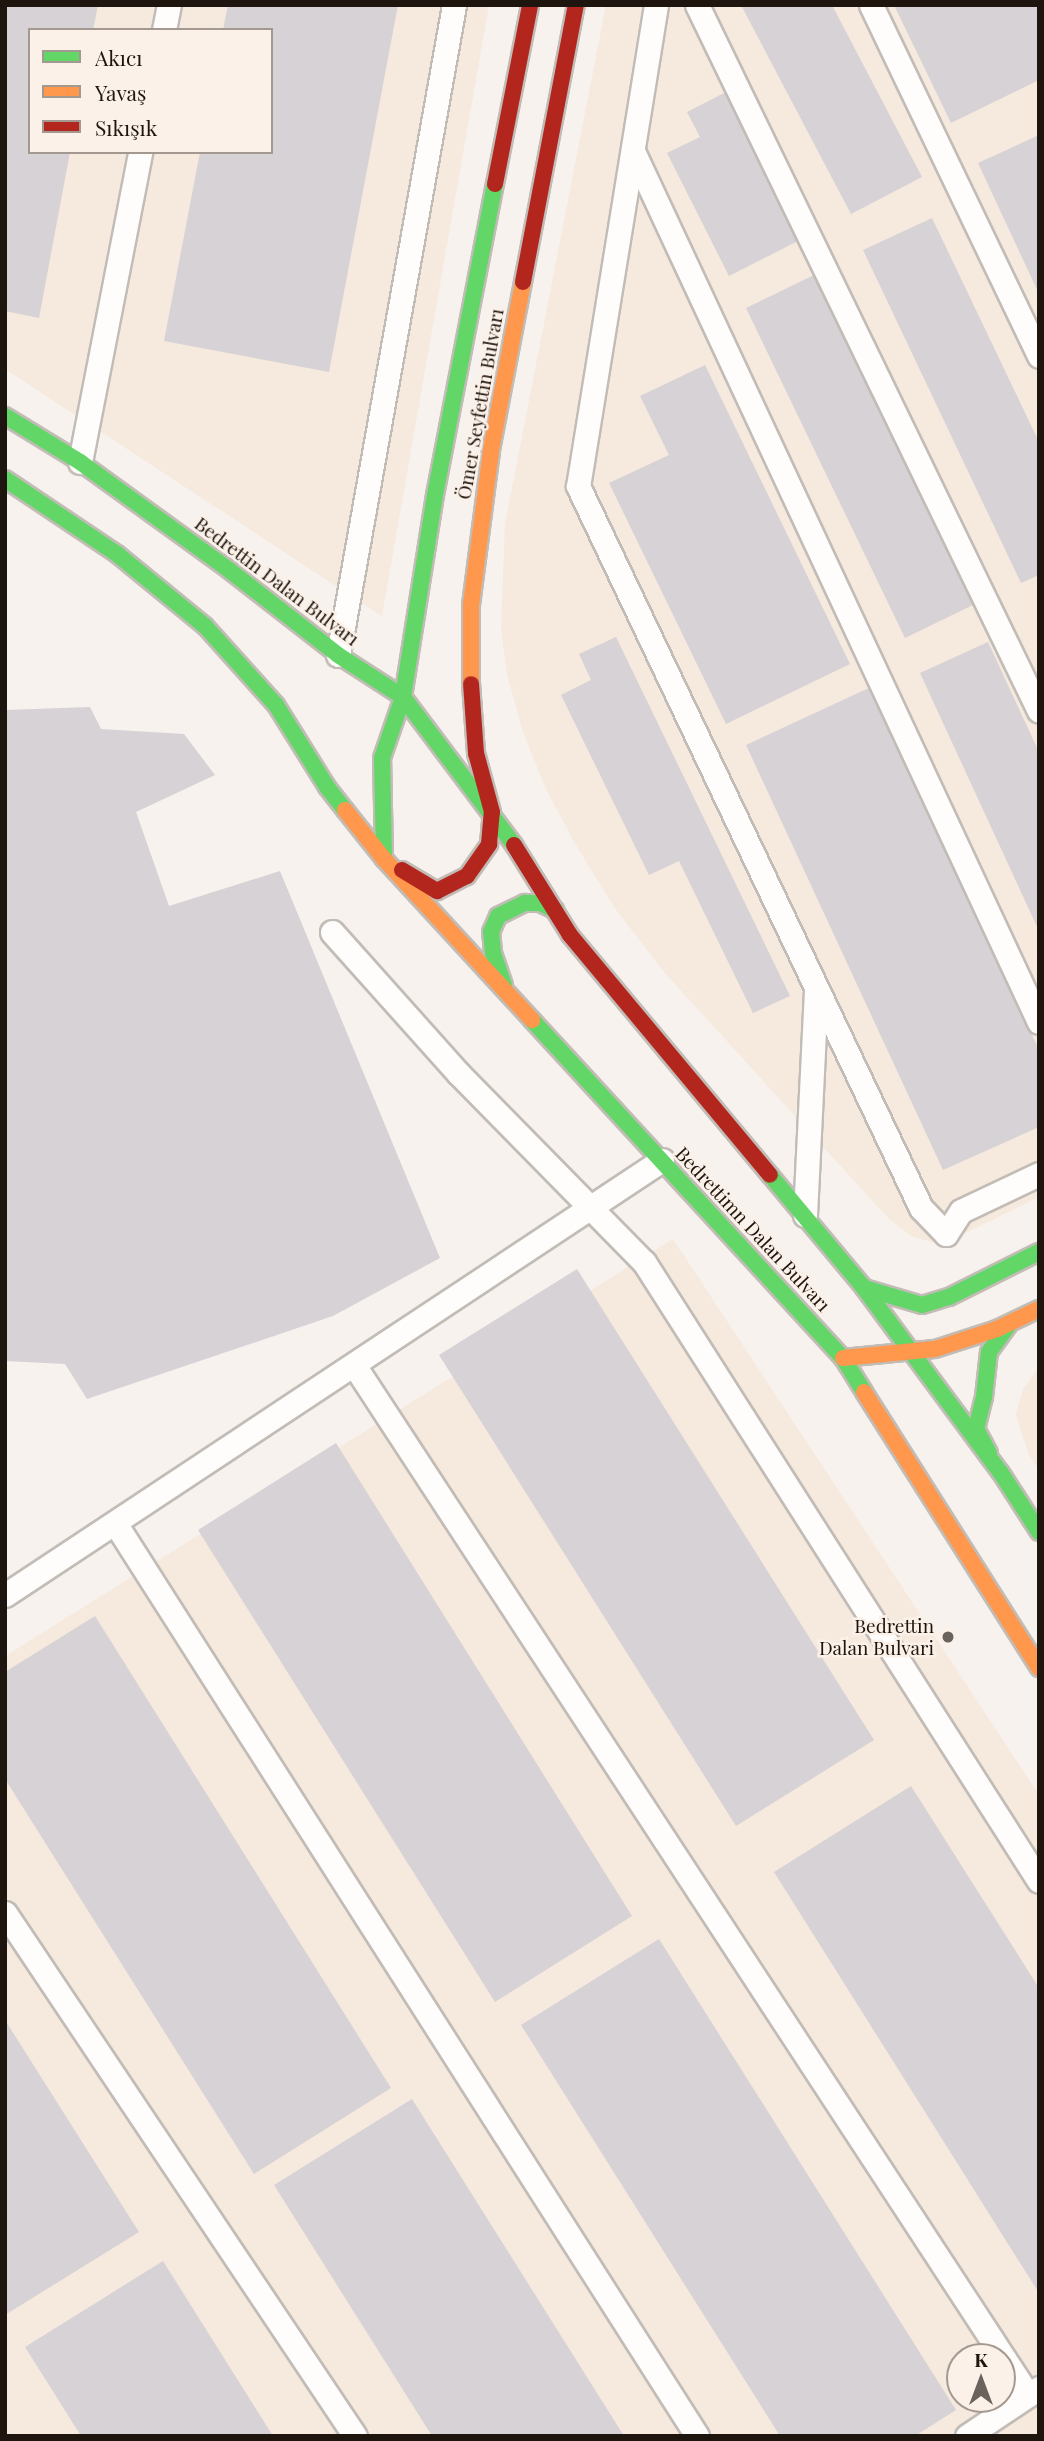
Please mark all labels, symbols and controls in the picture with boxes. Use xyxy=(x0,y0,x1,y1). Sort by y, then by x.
legend xyxy=(28,28,273,154)
text: Akıcı xyxy=(95,43,142,71)
text: Yavaş xyxy=(95,78,146,106)
text: Sıkışık xyxy=(95,113,157,141)
street label: Ömer Seyfettin Bulvarı xyxy=(452,307,508,501)
street label: Bedrettin Dalan Bulvarı xyxy=(190,512,364,650)
street label: Bedrettimn Dalan Bulvarı xyxy=(671,1142,835,1316)
place label: Bedrettin Dalan Bulvari xyxy=(819,1615,934,1659)
marker: Bedrettin Dalan Bulvari xyxy=(940,1629,956,1645)
north arrow xyxy=(946,2343,1016,2413)
text: K xyxy=(974,2346,988,2372)

